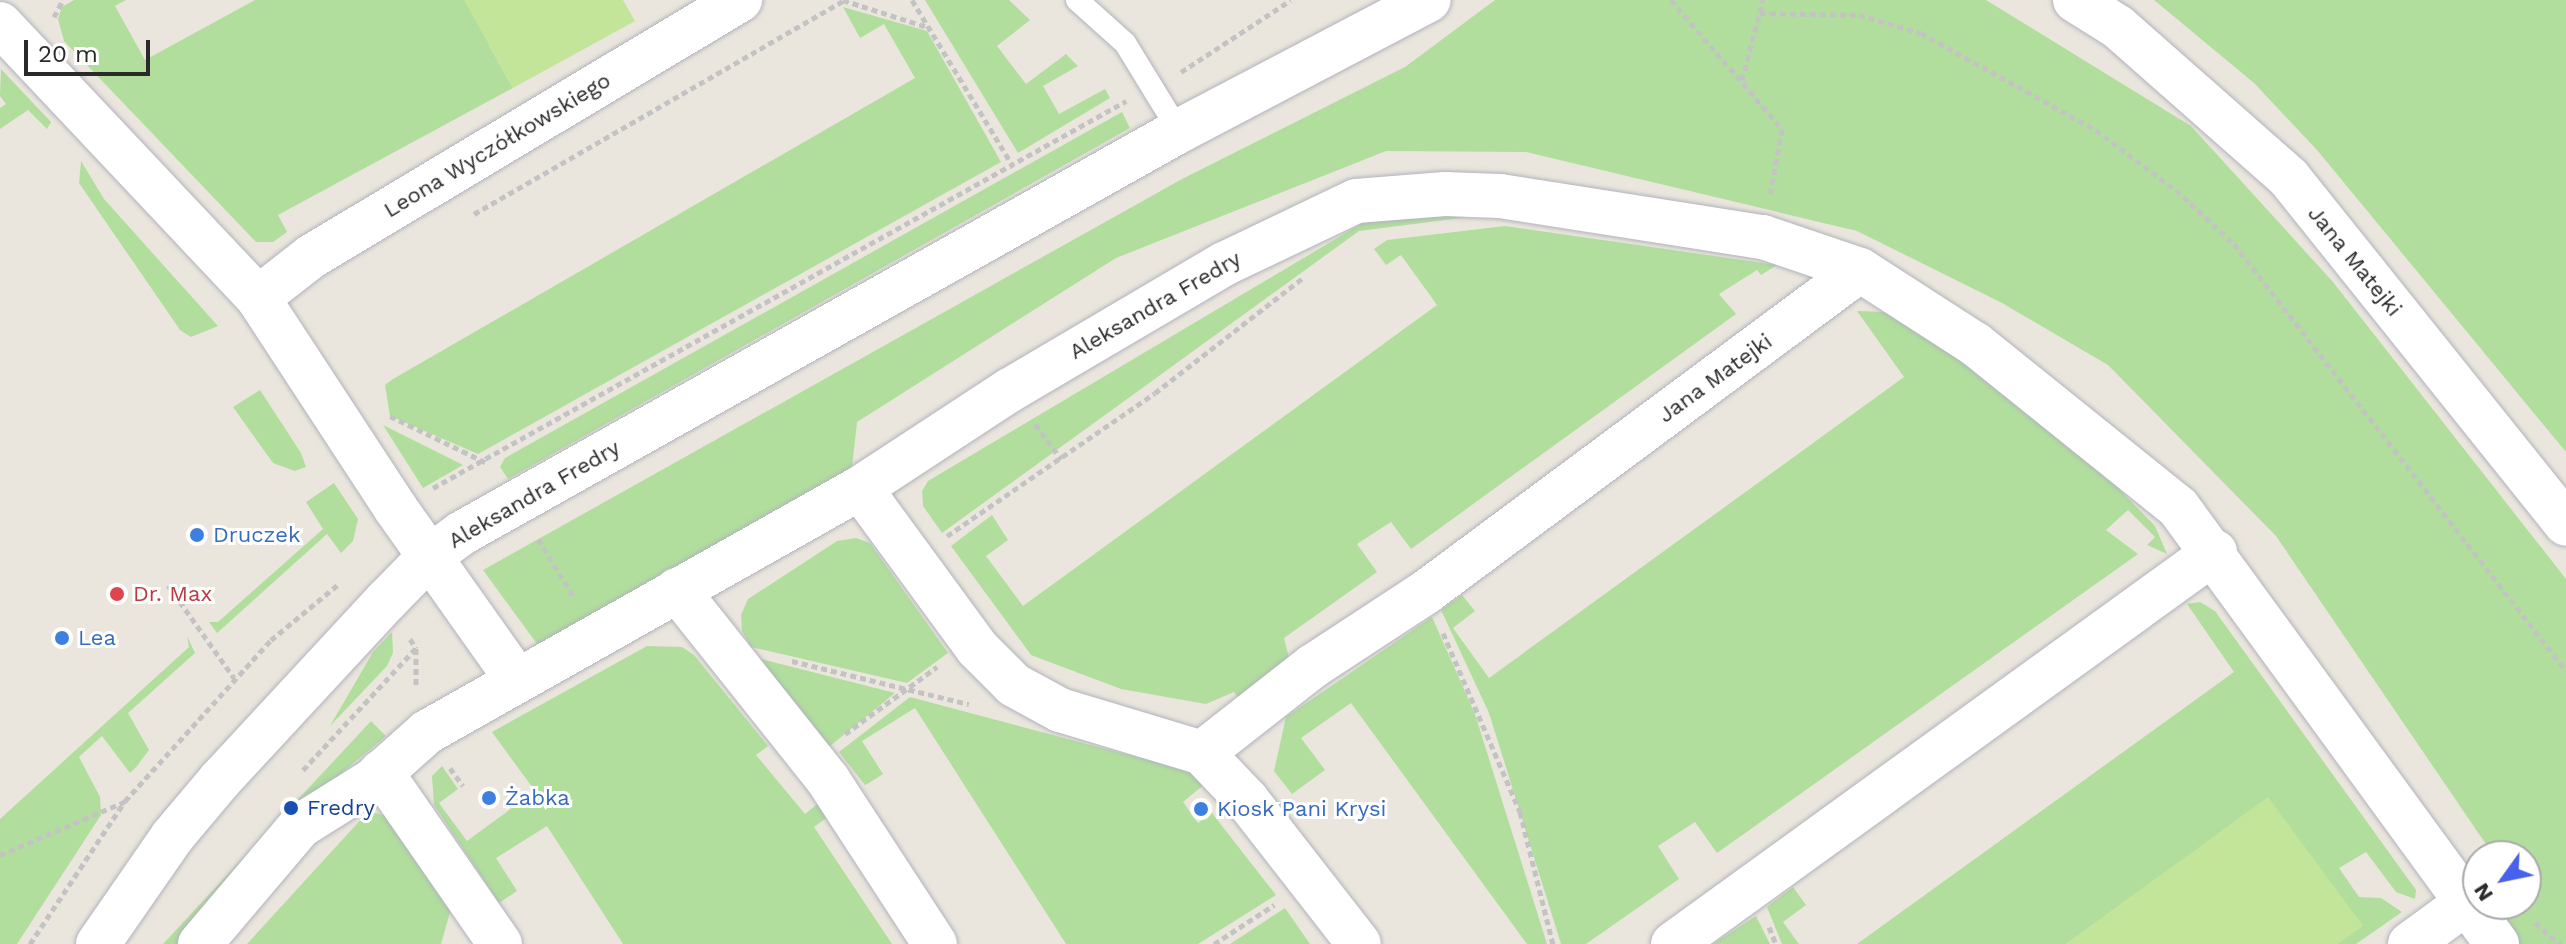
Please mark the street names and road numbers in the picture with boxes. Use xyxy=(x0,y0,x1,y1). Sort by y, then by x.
street label: Leona Wyczółkowskiego xyxy=(378,67,616,223)
street label: Jana Matejki xyxy=(2302,200,2408,322)
street label: Aleksandra Fredry xyxy=(1064,245,1246,365)
street label: Jana Matejki xyxy=(1653,328,1777,428)
street label: Aleksandra Fredry xyxy=(443,434,625,554)

